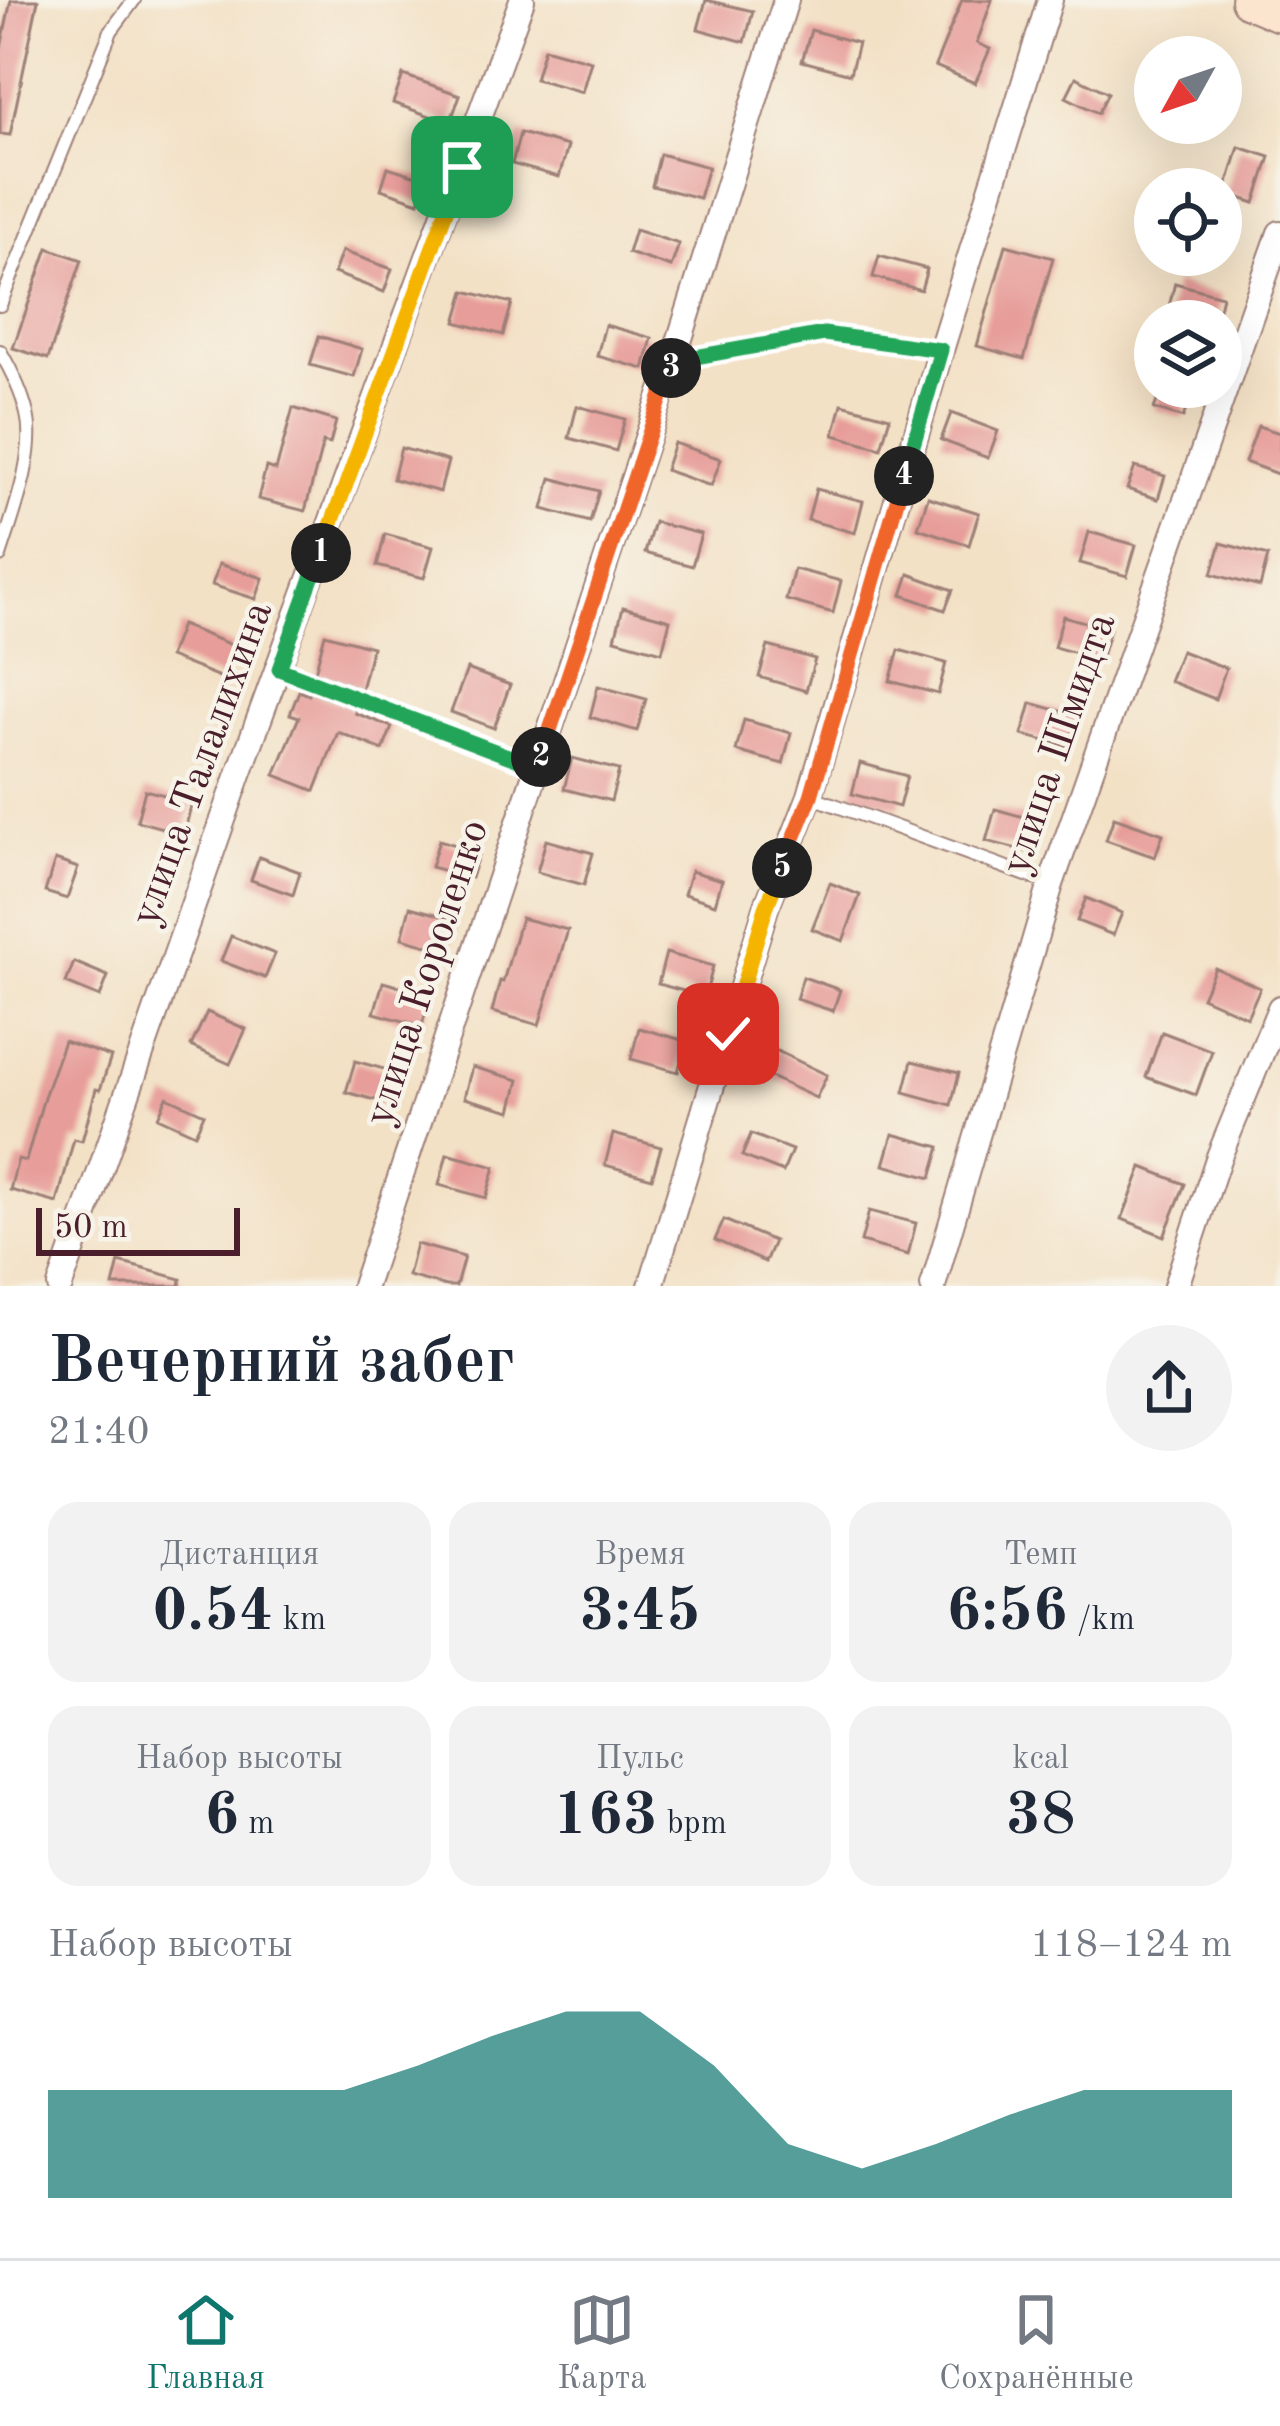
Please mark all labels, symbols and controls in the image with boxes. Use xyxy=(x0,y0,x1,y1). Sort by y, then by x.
north arrow xyxy=(1134,36,1242,144)
map controls xyxy=(1134,36,1242,408)
pin xyxy=(411,116,513,218)
icon: arrive xyxy=(429,134,495,200)
button: locate xyxy=(1134,168,1242,276)
button: layers xyxy=(1134,300,1242,408)
pin: 3 xyxy=(641,338,701,398)
text: 3 xyxy=(661,351,681,384)
pin: 4 xyxy=(874,446,934,506)
text: 4 xyxy=(894,459,914,492)
pin: 1 xyxy=(291,523,351,583)
text: 1 xyxy=(311,536,331,569)
street label: улица Талалихина xyxy=(125,596,281,932)
street label: улица Шмидта xyxy=(996,608,1124,880)
pin: 2 xyxy=(511,727,571,787)
text: 2 xyxy=(531,740,551,773)
street label: улица Короленко xyxy=(359,815,497,1131)
pin: 5 xyxy=(752,838,812,898)
text: 5 xyxy=(772,851,792,884)
pin xyxy=(677,983,779,1085)
icon: check xyxy=(695,1001,761,1067)
scale bar xyxy=(36,1202,240,1255)
text: 50 m xyxy=(54,1212,128,1245)
button: share xyxy=(1106,1325,1232,1451)
text: Вечерний забег xyxy=(48,1331,515,1397)
text: 21:40 xyxy=(48,1413,149,1452)
text: Дистанция xyxy=(160,1539,319,1572)
text: Время xyxy=(594,1539,686,1572)
text: Темп xyxy=(1004,1539,1077,1572)
text: 0.54 xyxy=(152,1583,274,1643)
text: 3:45 xyxy=(579,1583,701,1643)
text: 6:56 xyxy=(946,1583,1068,1643)
text: km xyxy=(274,1604,326,1637)
text: /km xyxy=(1068,1604,1135,1637)
text: Набор высоты xyxy=(136,1743,343,1776)
text: Пульс xyxy=(596,1743,684,1776)
text: kcal xyxy=(1012,1743,1069,1776)
text: 6 xyxy=(204,1787,239,1847)
text: 163 xyxy=(553,1787,657,1847)
text: 38 xyxy=(1006,1787,1075,1847)
text: m xyxy=(239,1808,274,1841)
text: bpm xyxy=(657,1808,727,1841)
text: Набор высоты xyxy=(48,1926,293,1965)
text: 118–124 m xyxy=(1030,1926,1232,1965)
tab: Главная xyxy=(146,2287,265,2400)
tab: Карта xyxy=(557,2287,647,2400)
tab: Сохранённые xyxy=(939,2287,1134,2400)

